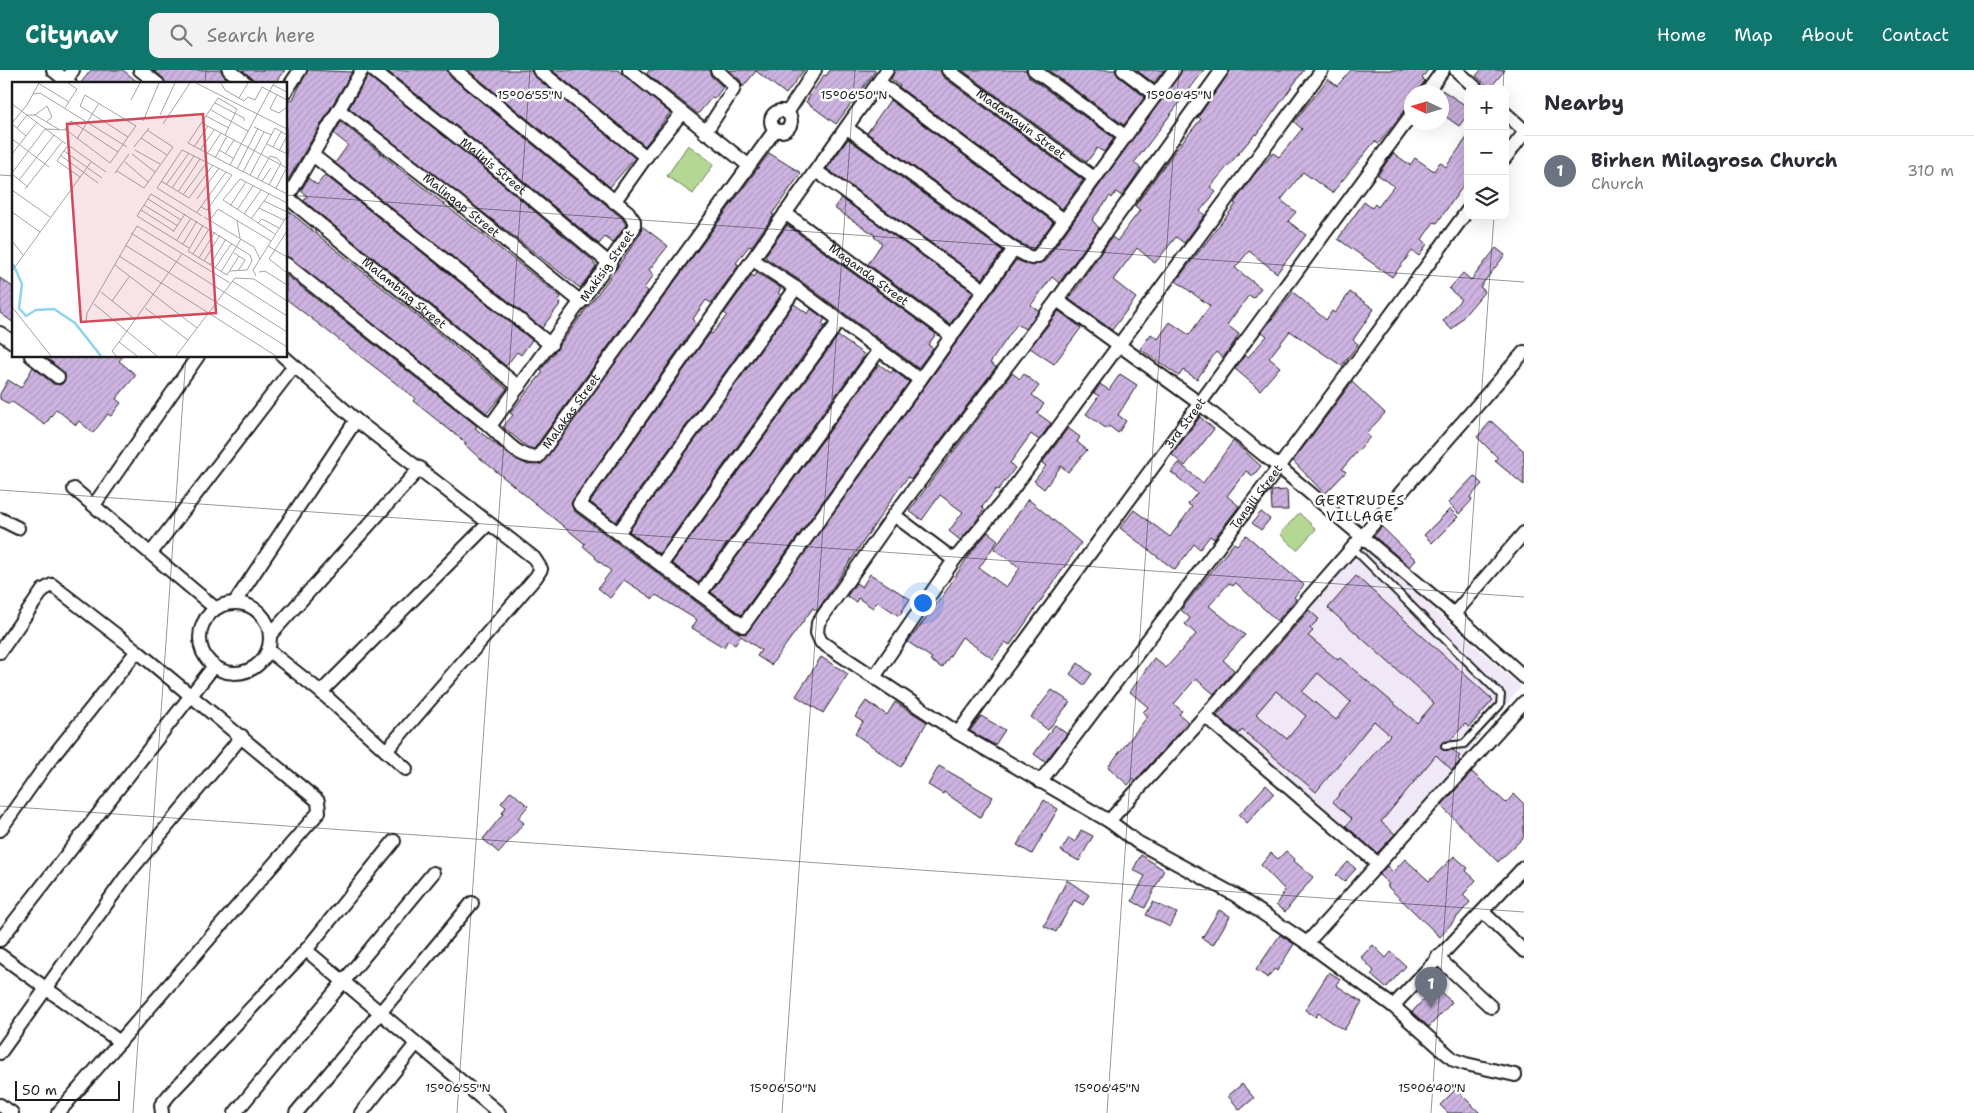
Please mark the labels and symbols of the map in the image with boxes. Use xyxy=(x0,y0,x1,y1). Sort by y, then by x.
inset map xyxy=(12,82,288,358)
street label: Madamayin Street xyxy=(973,85,1069,163)
north arrow xyxy=(1404,85,1449,130)
text: 15°06'55"N xyxy=(497,87,563,103)
text: 15°06'50"N xyxy=(821,87,887,103)
text: 15°06'45"N xyxy=(1146,87,1212,103)
street label: Malinis Street xyxy=(457,134,530,198)
street label: Malingap Street xyxy=(420,170,503,241)
street label: Makisig Street xyxy=(576,227,638,305)
street label: Maganda Street xyxy=(826,240,912,309)
street label: Malambing Street xyxy=(359,254,450,332)
street label: Malakas Street xyxy=(538,370,604,452)
street label: 3rd Street xyxy=(1161,394,1209,452)
street label: Tangili Street xyxy=(1227,461,1286,533)
district label: GERTRUDES VILLAGE xyxy=(1315,491,1405,525)
your location xyxy=(910,590,936,616)
pin: 1 xyxy=(1415,967,1447,1008)
scale bar xyxy=(15,1078,120,1101)
text: 15°06'55"N xyxy=(425,1080,491,1096)
text: 15°06'50"N xyxy=(750,1080,816,1096)
text: 15°06'45"N xyxy=(1074,1080,1140,1096)
text: 15°06'40"N xyxy=(1398,1080,1466,1096)

